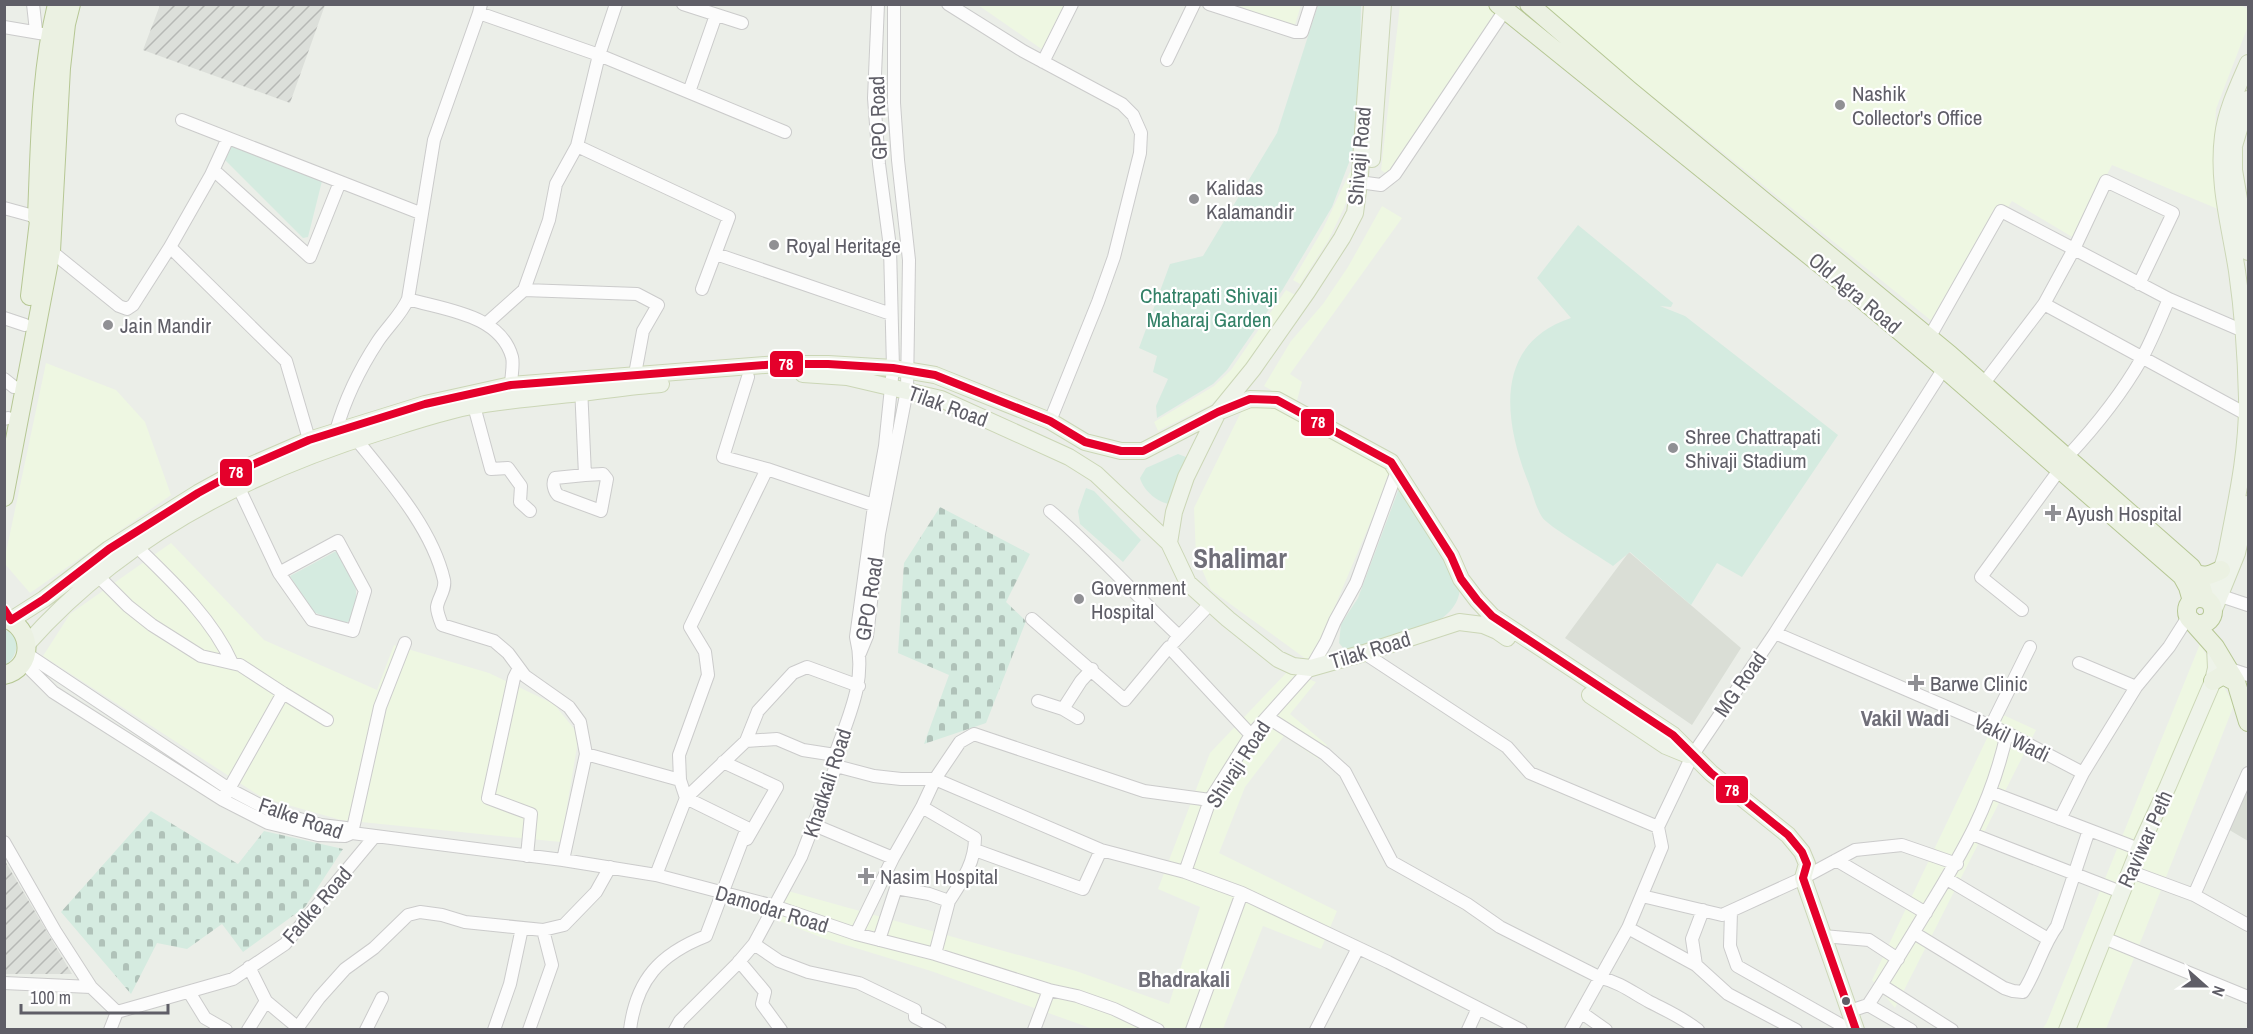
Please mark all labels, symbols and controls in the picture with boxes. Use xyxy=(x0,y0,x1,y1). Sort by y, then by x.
street label: GPO Road xyxy=(862,75,894,161)
place label: Nashik Collector's Office xyxy=(1852,79,1982,132)
marker: Nashik Collector's Office xyxy=(1833,98,1847,112)
street label: Shivaji Road xyxy=(1340,106,1378,206)
place label: Kalidas Kalamandir xyxy=(1206,173,1294,226)
marker: Kalidas Kalamandir xyxy=(1187,192,1201,206)
place label: Royal Heritage xyxy=(786,231,901,260)
marker: Royal Heritage xyxy=(767,238,781,252)
street label: Old Agra Road xyxy=(1802,246,1908,340)
park label: Chatrapati Shivaji Maharaj Garden xyxy=(1140,281,1278,334)
place label: Jain Mandir xyxy=(120,311,211,340)
marker: Jain Mandir xyxy=(101,318,115,332)
line badge: 78 xyxy=(769,350,804,378)
text: 78 xyxy=(779,353,793,375)
street label: Tilak Road xyxy=(904,378,992,434)
line badge: 78 xyxy=(1300,408,1335,437)
text: 78 xyxy=(1311,411,1325,433)
place label: Shree Chattrapati Shivaji Stadium xyxy=(1685,422,1821,475)
marker: Shree Chattrapati Shivaji Stadium xyxy=(1666,441,1680,455)
line badge: 78 xyxy=(219,458,253,487)
text: 78 xyxy=(229,461,243,483)
place label: Ayush Hospital xyxy=(2065,499,2182,528)
marker: Ayush Hospital xyxy=(2044,504,2062,522)
district label: Shalimar xyxy=(1193,540,1287,576)
street label: GPO Road xyxy=(848,555,890,643)
place label: Government Hospital xyxy=(1091,573,1186,626)
marker: Government Hospital xyxy=(1072,592,1086,606)
street label: Tilak Road xyxy=(1326,624,1414,676)
street label: MG Road xyxy=(1707,645,1773,723)
place label: Barwe Clinic xyxy=(1930,669,2028,698)
marker: Barwe Clinic xyxy=(1907,674,1925,692)
district label: Vakil Wadi xyxy=(1861,703,1949,733)
street label: Vakil Wadi xyxy=(1969,707,2055,769)
street label: Shivaji Road xyxy=(1199,715,1277,813)
street label: Khadkali Road xyxy=(796,725,858,841)
line badge: 78 xyxy=(1715,775,1749,804)
text: 78 xyxy=(1725,779,1739,801)
street label: Raviwar Peth xyxy=(2111,786,2179,892)
street label: Falke Road xyxy=(255,790,347,846)
street label: Fadke Road xyxy=(276,860,358,950)
place label: Nasim Hospital xyxy=(880,862,998,891)
marker: Nasim Hospital xyxy=(857,867,875,885)
street label: Damodar Road xyxy=(712,878,832,940)
north arrow xyxy=(2175,956,2235,1016)
district label: Bhadrakali xyxy=(1138,964,1230,994)
scale bar xyxy=(21,977,168,1015)
text: N xyxy=(2207,983,2231,1000)
text: 100 m xyxy=(30,985,71,1010)
unlabelled marker xyxy=(1840,995,1852,1007)

